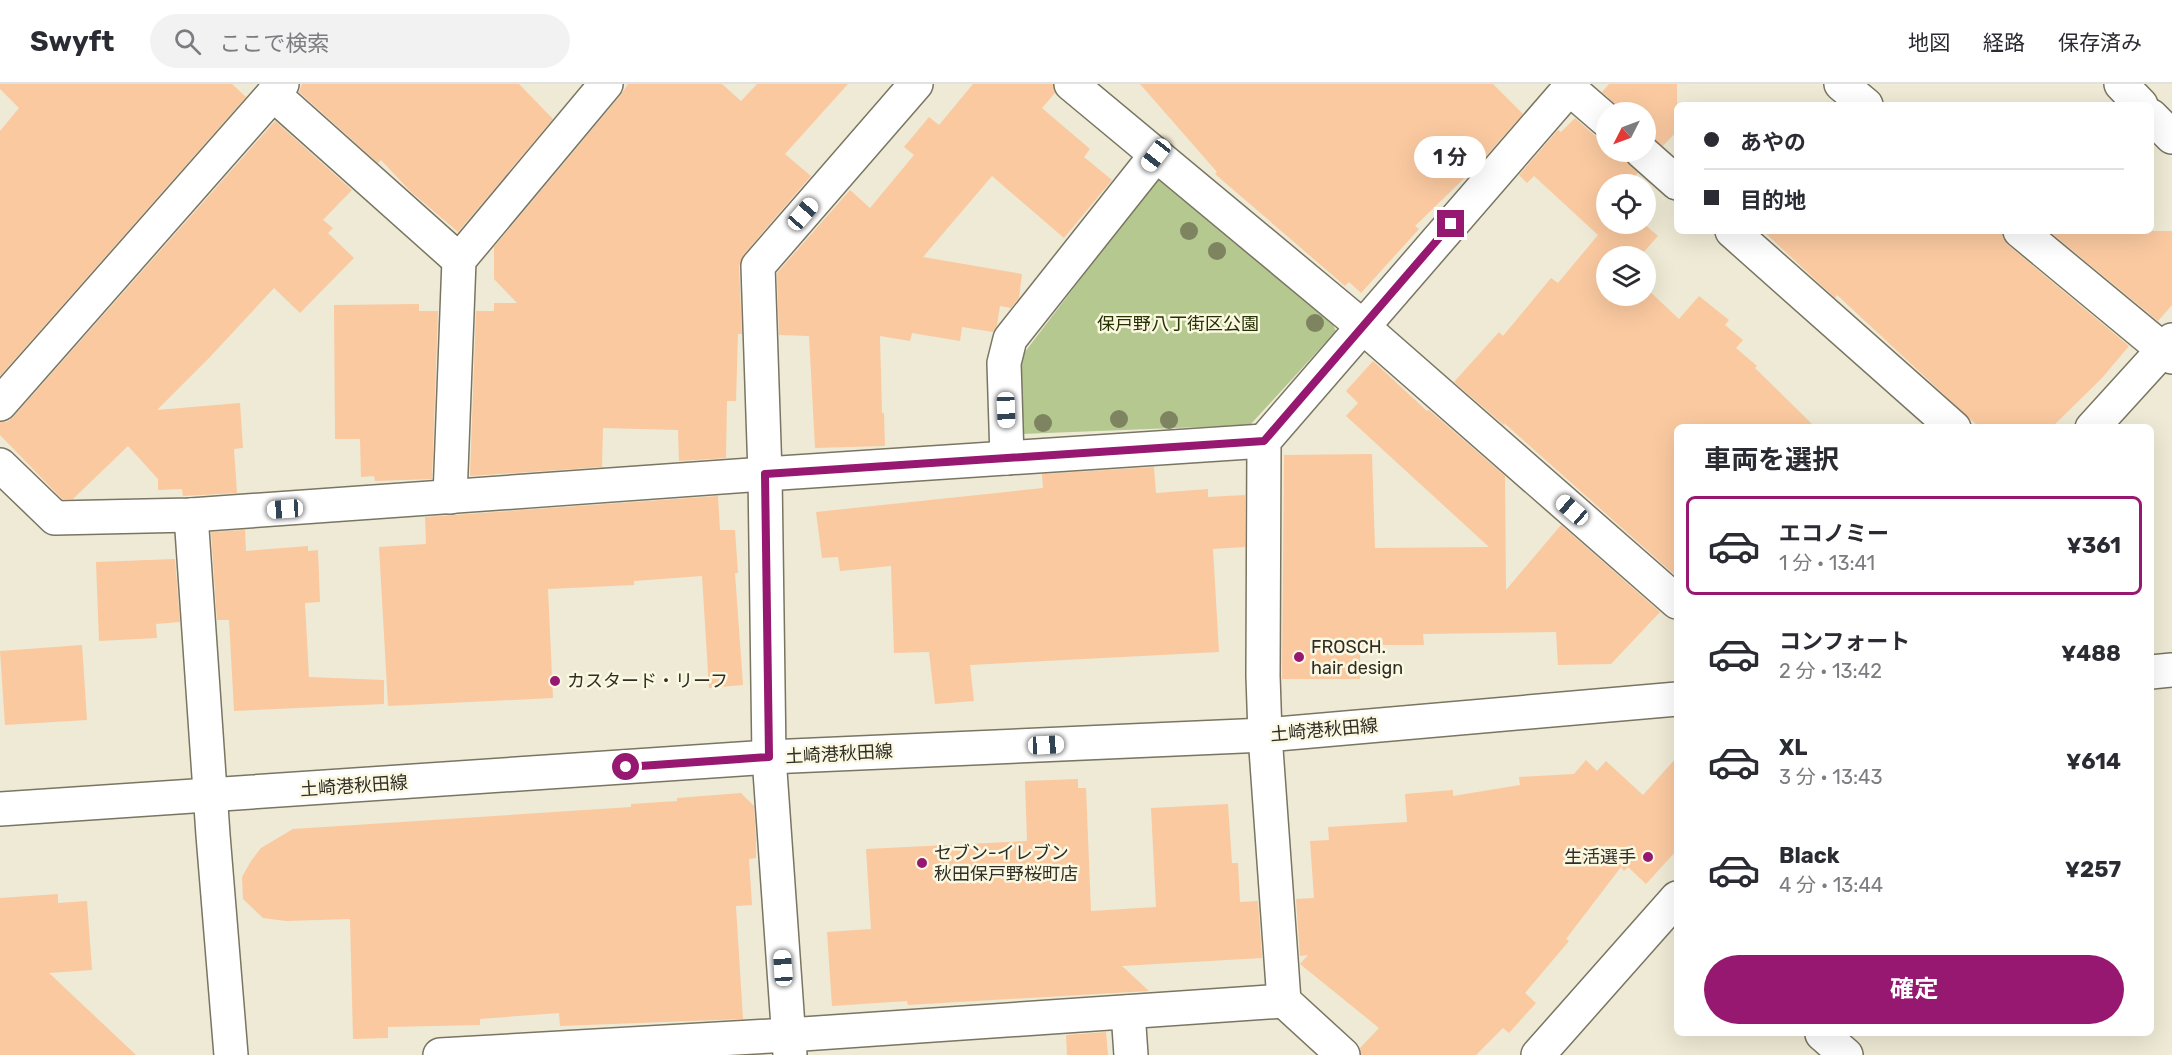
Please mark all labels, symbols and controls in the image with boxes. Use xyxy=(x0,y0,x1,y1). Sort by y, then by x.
search box xyxy=(150,14,570,68)
text: Swyft xyxy=(30,25,114,58)
icon: search xyxy=(171,25,204,58)
text: ここで検索 xyxy=(219,30,329,57)
text: 地図 xyxy=(1908,30,1950,55)
text: 経路 xyxy=(1983,30,2025,55)
text: 保存済み xyxy=(2058,30,2142,55)
north arrow xyxy=(1596,102,1656,162)
map controls xyxy=(1596,102,1656,306)
text: あやの xyxy=(1740,129,1806,156)
car xyxy=(1138,135,1174,175)
callout: 1 分 xyxy=(1415,137,1487,179)
text: 1 分 xyxy=(1433,145,1467,169)
button: locate xyxy=(1596,174,1656,234)
text: 目的地 xyxy=(1740,187,1806,214)
car xyxy=(784,195,822,233)
route end xyxy=(1437,210,1464,237)
button: layers xyxy=(1596,246,1656,306)
park label: 保戸野八丁街区公園 xyxy=(1097,313,1259,335)
car xyxy=(996,392,1016,428)
text: 車両を選択 xyxy=(1704,444,1839,476)
car xyxy=(1553,491,1591,529)
car xyxy=(266,499,304,519)
icon: car xyxy=(1707,519,1761,573)
text: エコノミー xyxy=(1779,520,1889,547)
text: ¥361 xyxy=(2067,532,2121,559)
text: 1 分 · 13:41 xyxy=(1779,551,1875,575)
icon: car xyxy=(1707,627,1761,681)
text: コンフォート xyxy=(1779,628,1910,655)
place label: FROSCH. hair design xyxy=(1311,636,1403,679)
text: ¥488 xyxy=(2061,640,2121,667)
marker: FROSCH. hair design xyxy=(1292,650,1306,664)
text: 2 分 · 13:42 xyxy=(1779,659,1882,683)
place label: カスタード・リーフ xyxy=(567,670,728,692)
marker: カスタード・リーフ xyxy=(548,674,562,688)
street label: 土崎港秋田線 xyxy=(1269,714,1379,746)
text: XL xyxy=(1779,734,1807,761)
car xyxy=(1028,735,1064,755)
icon: car xyxy=(1707,735,1761,789)
street label: 土崎港秋田線 xyxy=(784,740,894,768)
text: ¥614 xyxy=(2066,748,2121,775)
route start xyxy=(612,753,639,780)
text: 3 分 · 13:43 xyxy=(1779,765,1882,789)
street label: 土崎港秋田線 xyxy=(299,771,409,801)
place label: セブン-イレブン 秋田保戸野桜町店 xyxy=(934,842,1078,885)
text: Black xyxy=(1779,842,1840,869)
icon: car xyxy=(1707,843,1761,897)
place label: 生活選手 xyxy=(1564,846,1636,868)
marker: 生活選手 xyxy=(1641,850,1655,864)
marker: セブン-イレブン 秋田保戸野桜町店 xyxy=(915,856,929,870)
text: ¥257 xyxy=(2065,856,2121,883)
text: 4 分 · 13:44 xyxy=(1779,873,1883,897)
car xyxy=(773,949,793,987)
button: 確定 xyxy=(1704,955,2124,1024)

